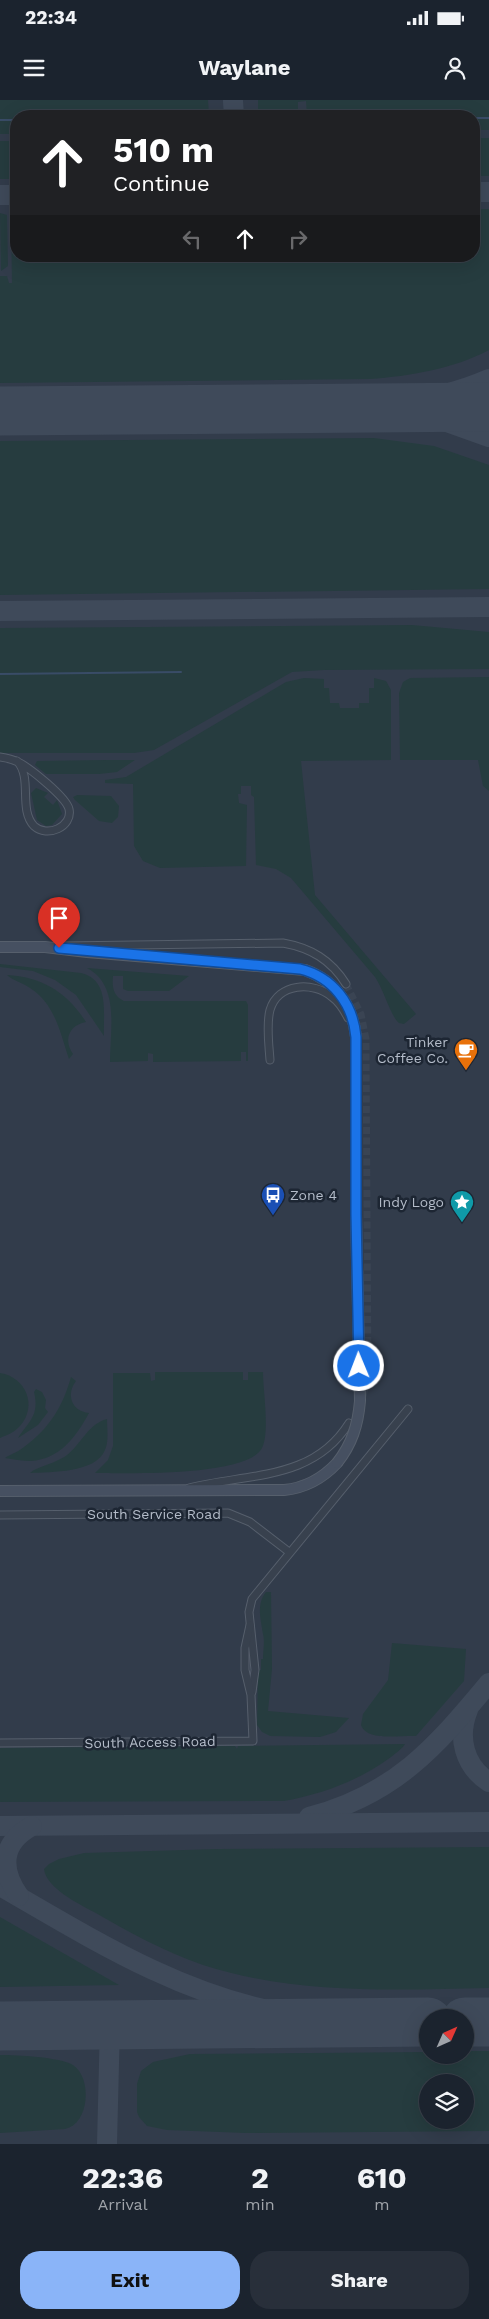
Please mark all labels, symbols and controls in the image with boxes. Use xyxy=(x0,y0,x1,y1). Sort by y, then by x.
text: 22:34 xyxy=(25,6,77,29)
icon: menu xyxy=(20,54,48,82)
icon: person xyxy=(441,54,469,82)
text: Waylane xyxy=(199,55,290,80)
text: 510 m xyxy=(113,129,214,171)
icon: ahead xyxy=(30,130,95,195)
text: Continue xyxy=(113,171,210,196)
icon: left xyxy=(178,225,206,253)
icon: ahead xyxy=(231,225,259,253)
icon: right xyxy=(284,225,312,253)
pin xyxy=(38,897,80,948)
icon: arrive xyxy=(45,904,73,932)
place label: Tinker Coffee Co. xyxy=(377,1034,448,1066)
cafe icon: Tinker Coffee Co. xyxy=(453,1037,479,1071)
bus stop icon: Zone 4 xyxy=(260,1182,286,1216)
place label: Zone 4 xyxy=(290,1187,337,1203)
place icon: Indy Logo xyxy=(449,1189,475,1223)
place label: Indy Logo xyxy=(378,1194,444,1210)
position arrow xyxy=(332,1339,384,1391)
street label: South Service Road xyxy=(87,1506,221,1522)
street label: South Access Road xyxy=(84,1733,216,1751)
north arrow xyxy=(419,2009,474,2064)
map controls xyxy=(419,2009,474,2129)
button: layers xyxy=(419,2074,474,2129)
text: 22:36 xyxy=(82,2160,163,2195)
text: 2 xyxy=(251,2160,269,2195)
text: 610 xyxy=(357,2160,407,2195)
text: Arrival xyxy=(98,2195,148,2214)
text: min xyxy=(245,2195,275,2214)
text: m xyxy=(374,2195,389,2214)
button: Exit xyxy=(20,2251,240,2309)
button: Share xyxy=(250,2251,469,2309)

